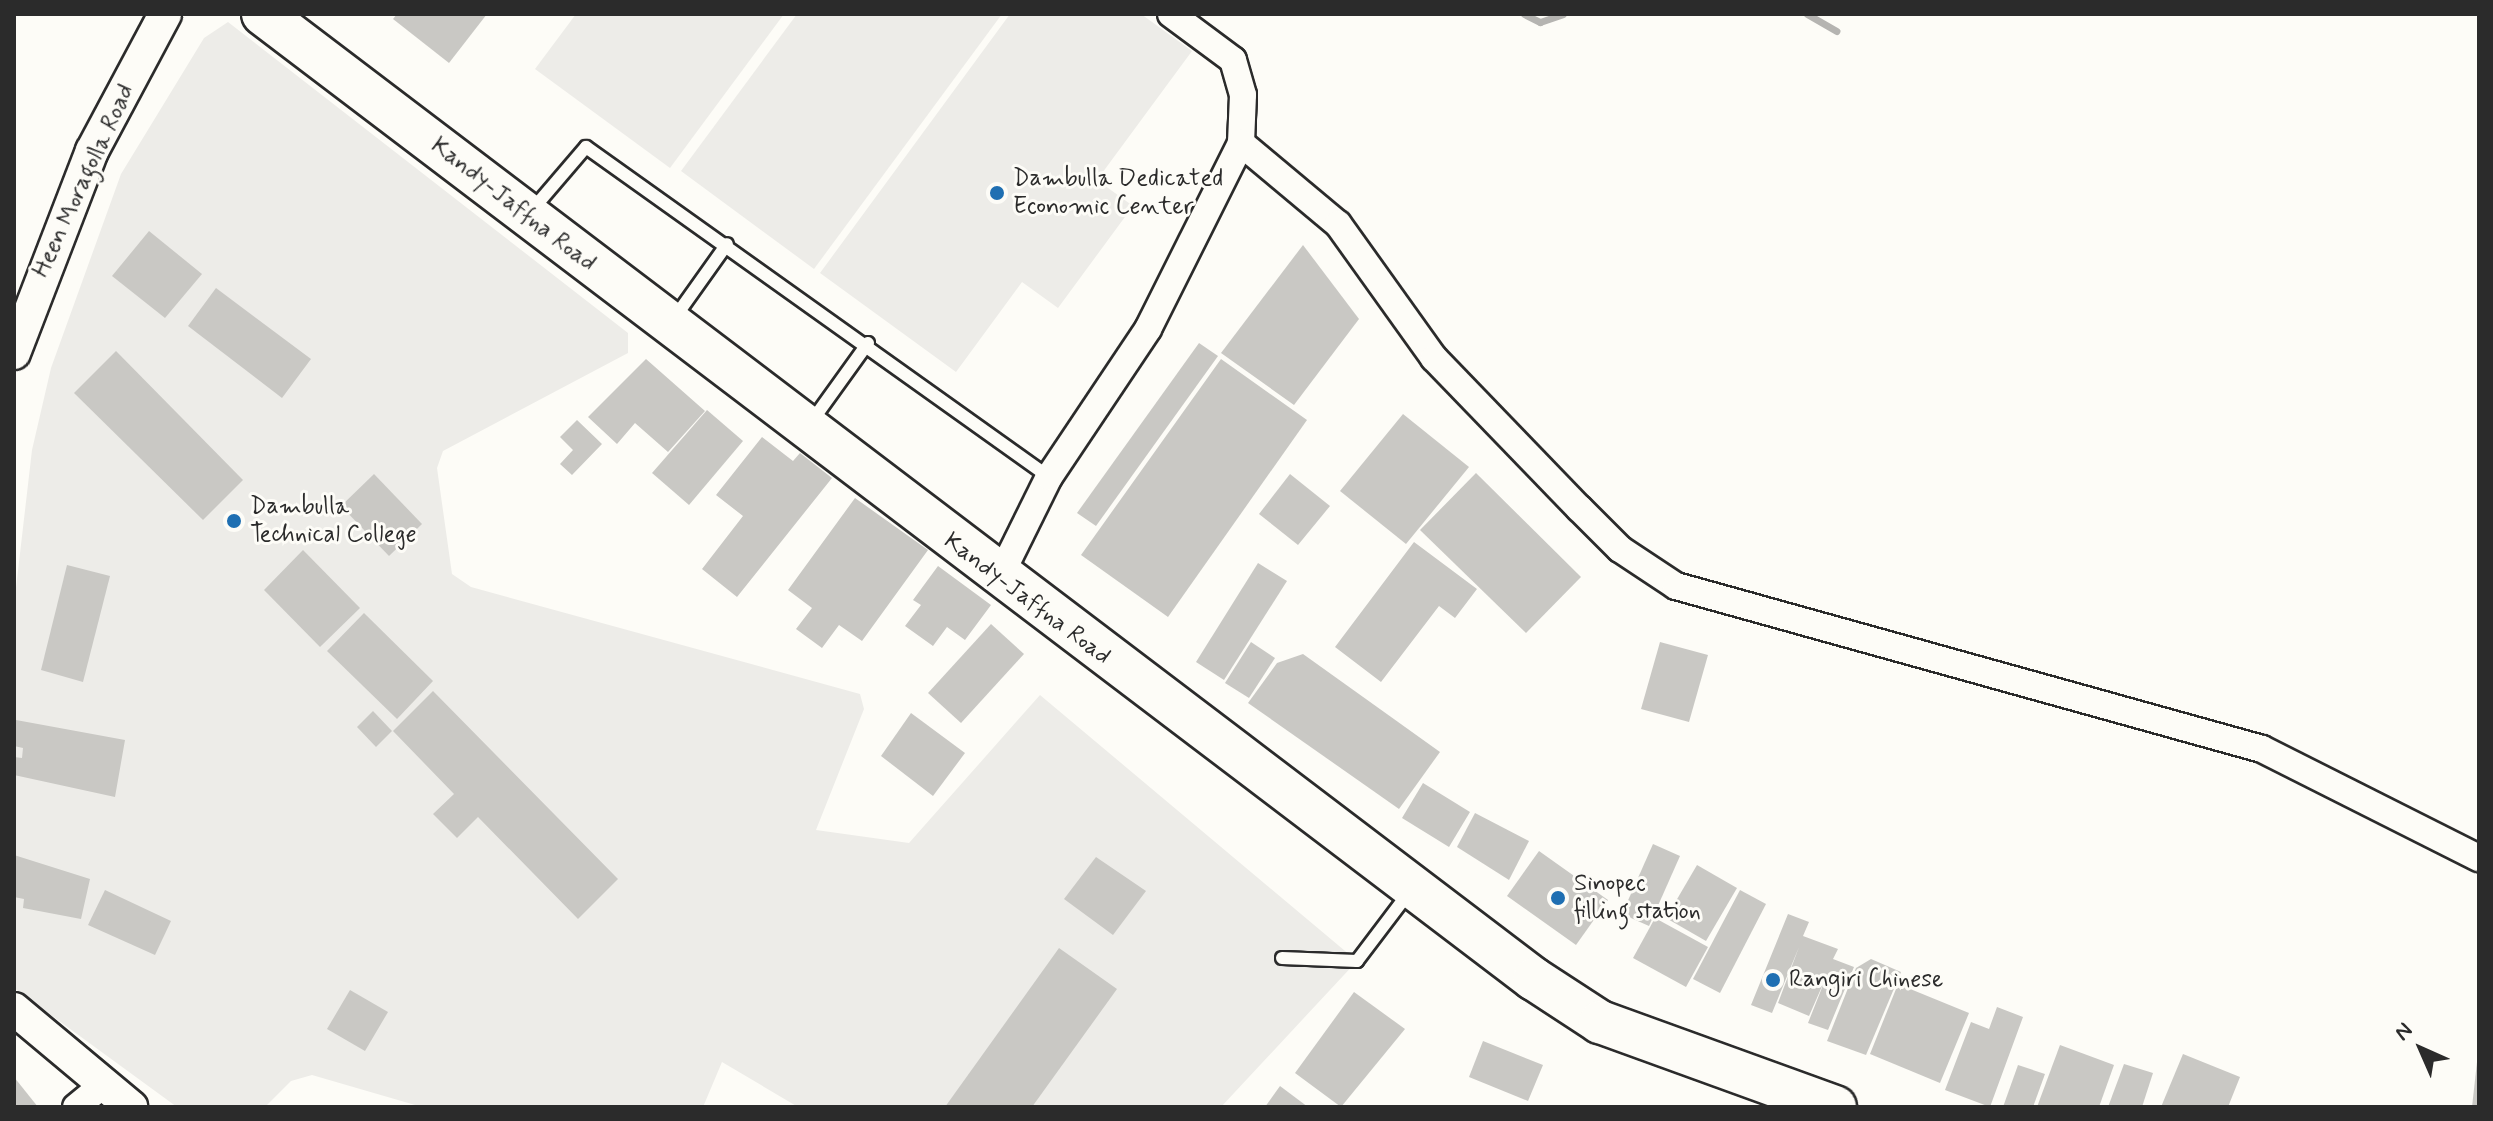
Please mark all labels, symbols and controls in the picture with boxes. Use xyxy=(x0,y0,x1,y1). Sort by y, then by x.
street label: Heen Moragolla Road xyxy=(26,80,142,282)
street label: Kandy-Jaffna Road xyxy=(425,132,601,278)
place label: Dambulla Dedicated Economic Center xyxy=(1013,165,1224,221)
marker: Dambulla Dedicated Economic Center xyxy=(988,184,1006,202)
place label: Dambulla Technical College xyxy=(250,493,418,549)
marker: Dambulla Technical College xyxy=(225,512,243,530)
street label: Kandy-Jaffna Road xyxy=(938,527,1116,671)
place label: Sinopec filling station xyxy=(1574,870,1701,926)
marker: Sinopec filling station xyxy=(1549,889,1567,907)
place label: Rangiri Chinese xyxy=(1789,966,1955,994)
marker: Rangiri Chinese xyxy=(1764,971,1782,989)
north arrow xyxy=(2381,1009,2461,1089)
text: N xyxy=(2389,1017,2419,1047)

